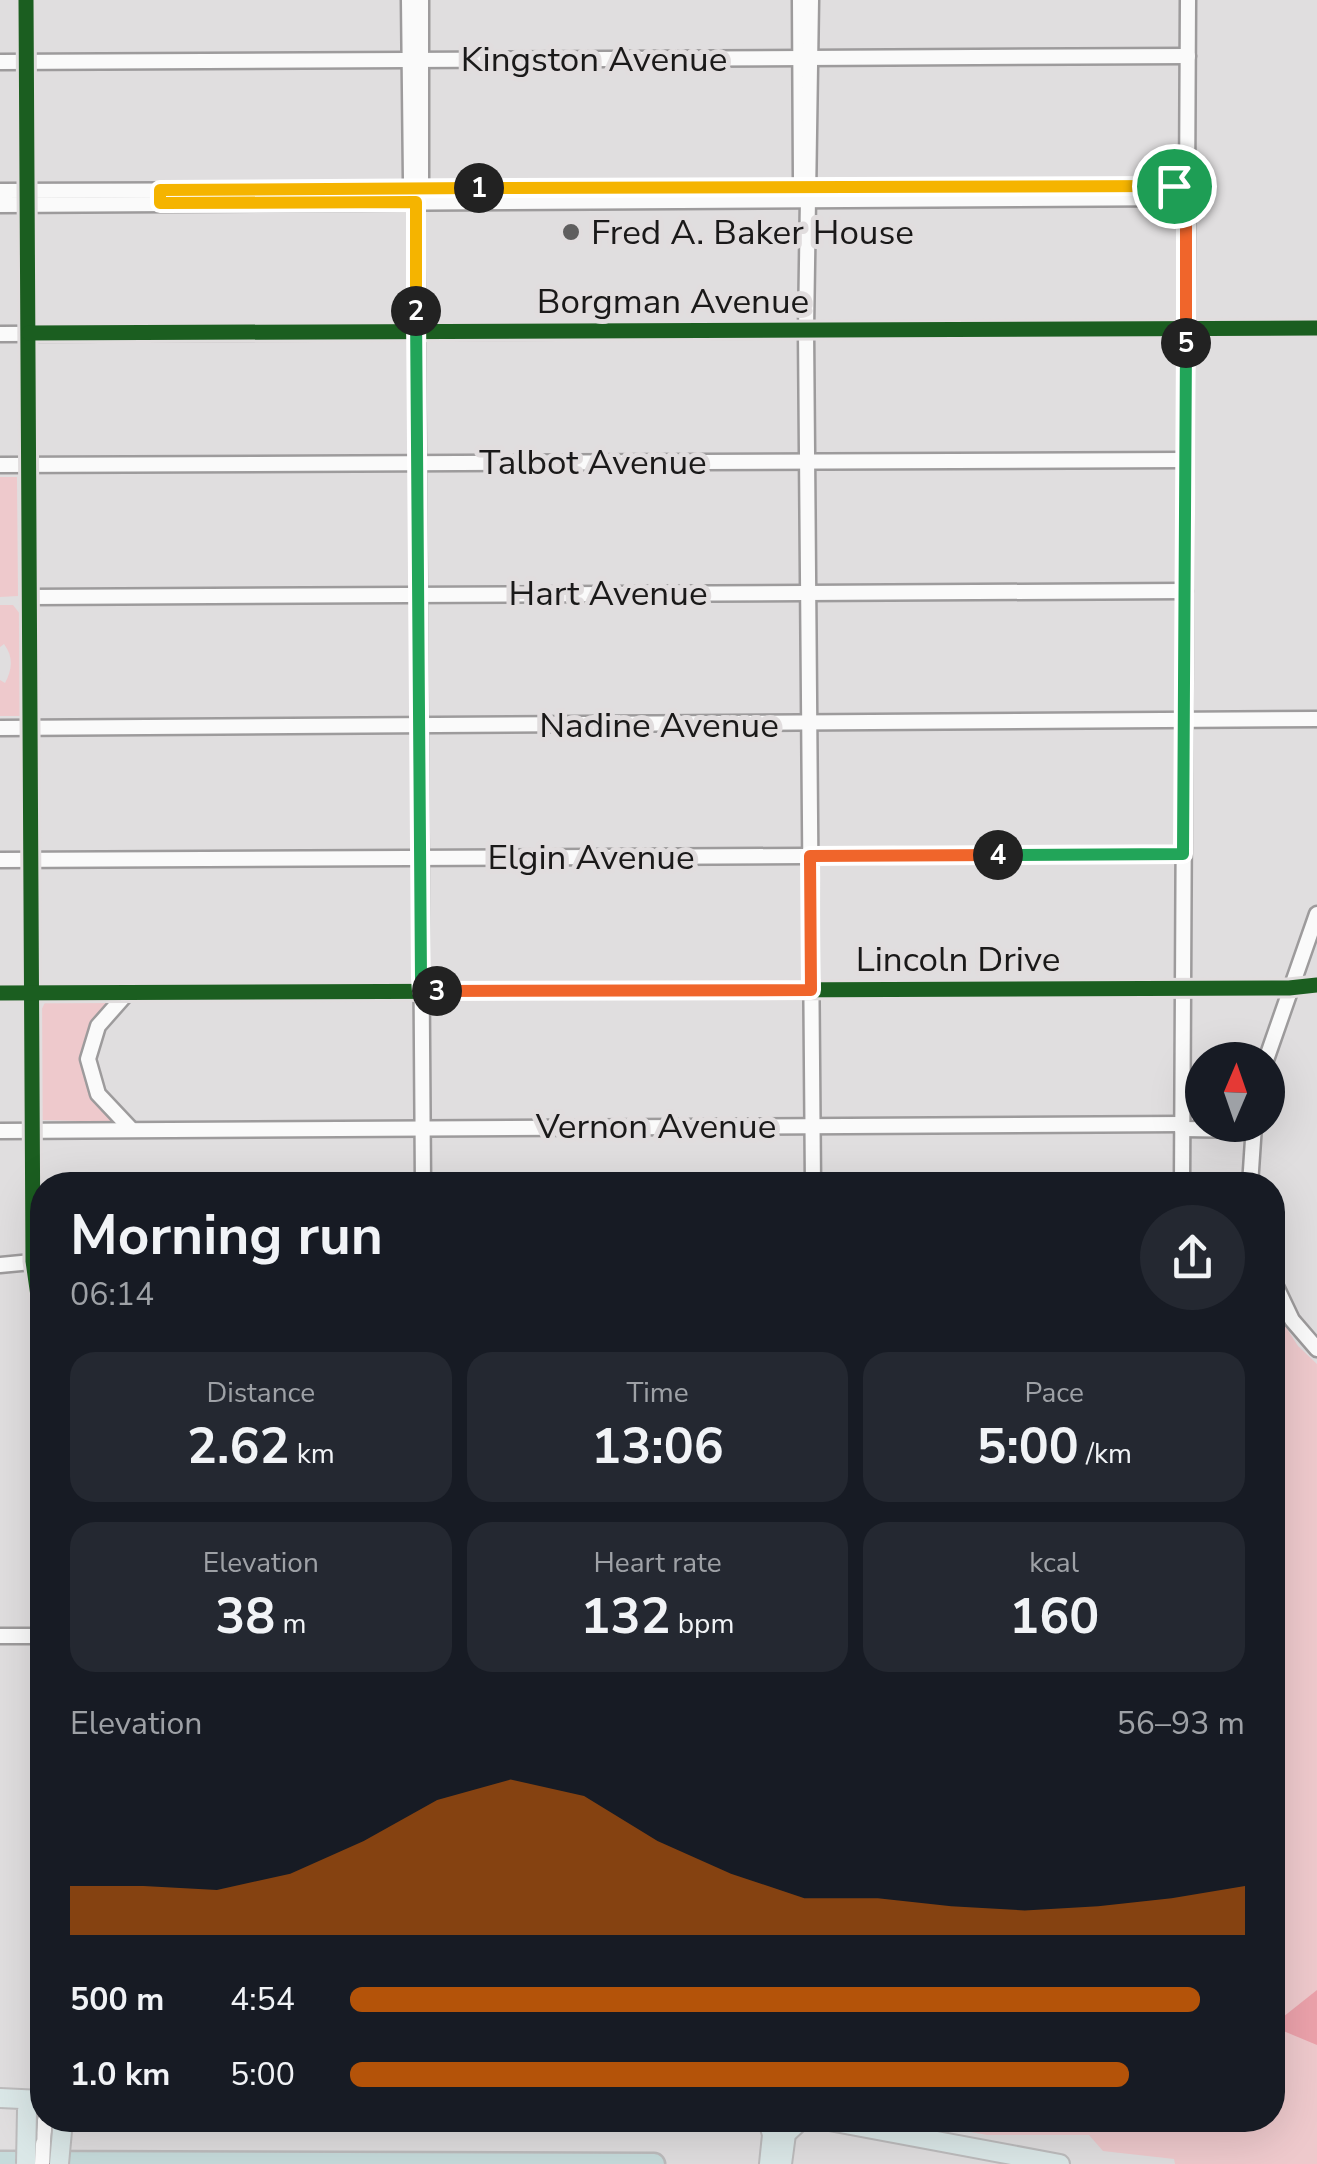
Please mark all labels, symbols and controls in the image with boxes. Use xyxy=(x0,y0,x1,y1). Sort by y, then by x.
street label: Kingston Avenue xyxy=(461,36,727,83)
pin xyxy=(1132,144,1217,229)
icon: arrive xyxy=(1147,159,1202,214)
pin: 1 xyxy=(454,163,504,213)
text: 1 xyxy=(471,169,487,207)
place label: Fred A. Baker House xyxy=(591,209,914,256)
marker: Fred A. Baker House xyxy=(560,221,582,243)
street label: Borgman Avenue xyxy=(537,278,809,325)
pin: 2 xyxy=(391,286,441,336)
text: 2 xyxy=(408,292,424,330)
pin: 5 xyxy=(1161,318,1211,368)
text: 5 xyxy=(1178,324,1194,362)
street label: Talbot Avenue xyxy=(479,439,707,486)
street label: Hart Avenue xyxy=(509,570,708,617)
street label: Nadine Avenue xyxy=(539,702,779,749)
pin: 4 xyxy=(973,830,1023,880)
street label: Elgin Avenue xyxy=(487,834,695,881)
text: 4 xyxy=(990,836,1006,874)
street label: Lincoln Drive xyxy=(856,936,1060,983)
pin: 3 xyxy=(412,966,462,1016)
text: 3 xyxy=(429,972,445,1010)
north arrow xyxy=(1185,1042,1285,1142)
map controls xyxy=(1185,1042,1285,1142)
street label: Vernon Avenue xyxy=(535,1103,776,1150)
text: Morning run xyxy=(70,1198,383,1273)
button: share xyxy=(1140,1205,1245,1310)
text: 06:14 xyxy=(70,1273,154,1316)
text: Distance xyxy=(206,1374,315,1412)
text: Time xyxy=(626,1374,689,1412)
text: Pace xyxy=(1024,1374,1084,1412)
text: 2.62 xyxy=(187,1412,289,1481)
text: 13:06 xyxy=(591,1412,724,1481)
text: 5:00 xyxy=(976,1412,1079,1481)
text: km xyxy=(289,1435,335,1473)
text: /km xyxy=(1079,1435,1132,1473)
text: Elevation xyxy=(203,1544,319,1582)
text: Heart rate xyxy=(593,1544,722,1582)
text: kcal xyxy=(1029,1544,1079,1582)
text: 38 xyxy=(215,1582,275,1651)
text: 132 xyxy=(581,1582,671,1651)
text: 160 xyxy=(1009,1582,1099,1651)
text: m xyxy=(275,1605,306,1643)
text: bpm xyxy=(671,1605,734,1643)
text: Elevation xyxy=(70,1702,203,1745)
text: 56–93 m xyxy=(1117,1702,1245,1745)
text: 500 m xyxy=(70,1978,164,2021)
text: 4:54 xyxy=(230,1978,295,2021)
text: 1.0 km xyxy=(70,2053,170,2096)
text: 5:00 xyxy=(230,2053,295,2096)

